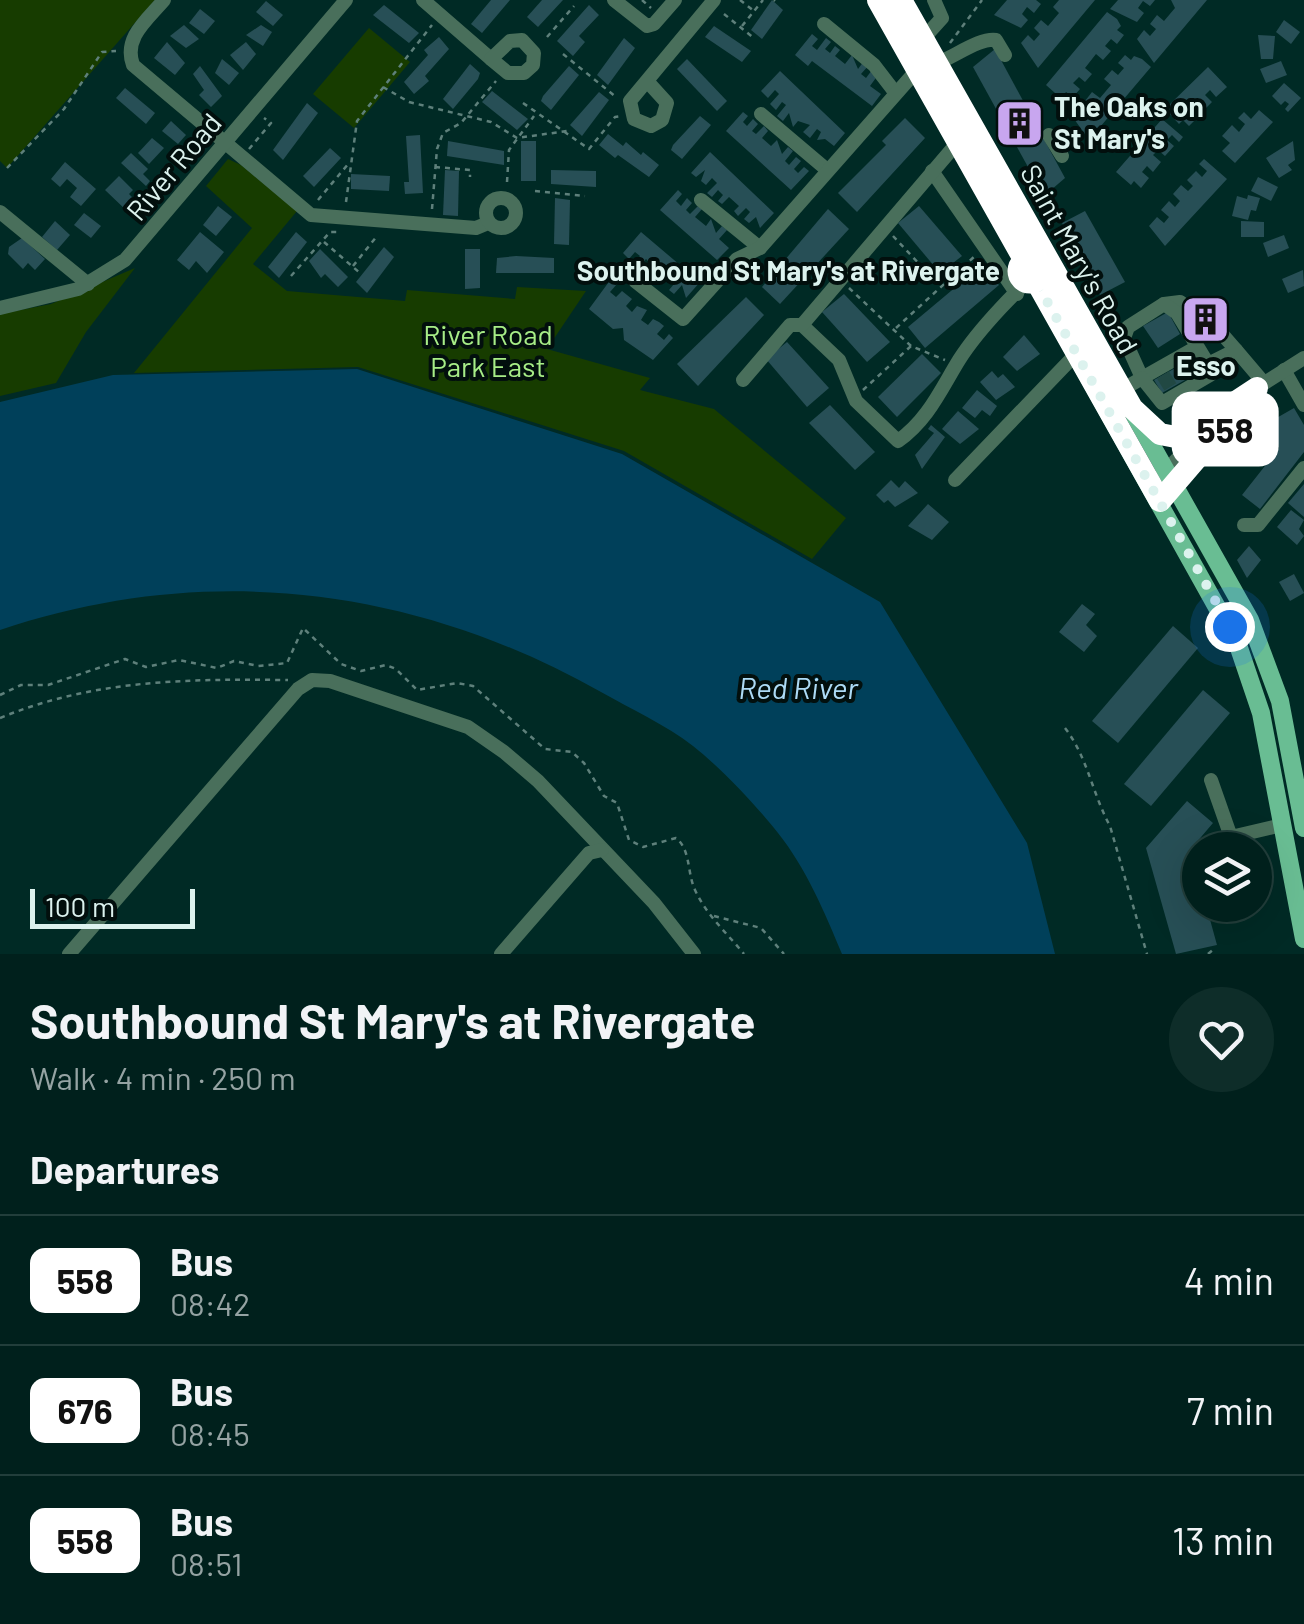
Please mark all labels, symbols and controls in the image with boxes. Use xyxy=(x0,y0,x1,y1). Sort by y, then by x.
place label: The Oaks on St Mary's xyxy=(1054,89,1204,155)
building icon: The Oaks on St Mary's xyxy=(993,97,1045,149)
street label: River Road xyxy=(119,106,228,227)
street label: Saint Mary's Road xyxy=(1014,158,1146,359)
marker: Southbound St Mary's at Rivergate xyxy=(1009,250,1051,292)
place label: Southbound St Mary's at Rivergate xyxy=(577,253,1000,287)
building icon: Esso xyxy=(1180,293,1232,345)
park label: River Road Park East xyxy=(423,317,553,383)
place label: Esso xyxy=(1176,348,1236,382)
line badge: 558 xyxy=(1168,396,1282,462)
text: 558 xyxy=(1197,408,1253,450)
your location xyxy=(1205,602,1255,652)
water label: Red River xyxy=(738,669,859,705)
map controls xyxy=(1182,832,1272,922)
button: layers xyxy=(1182,832,1272,922)
scale bar xyxy=(30,884,195,928)
text: 100 m xyxy=(45,889,115,923)
button: heart xyxy=(1169,987,1274,1092)
text: Southbound St Mary's at Rivergate xyxy=(30,991,755,1049)
text: Walk · 4 min · 250 m xyxy=(30,1058,296,1096)
text: Departures xyxy=(30,1146,219,1192)
text: Bus xyxy=(170,1238,233,1284)
text: 4 min xyxy=(1184,1257,1274,1303)
text: 558 xyxy=(57,1259,113,1301)
text: 08:42 xyxy=(170,1284,250,1322)
text: Bus xyxy=(170,1368,233,1414)
text: 7 min xyxy=(1187,1387,1274,1433)
text: 676 xyxy=(58,1389,112,1431)
text: 08:45 xyxy=(170,1414,250,1452)
text: Bus xyxy=(170,1498,233,1544)
text: 13 min xyxy=(1172,1517,1274,1563)
text: 558 xyxy=(57,1519,113,1561)
text: 08:51 xyxy=(170,1544,242,1582)

